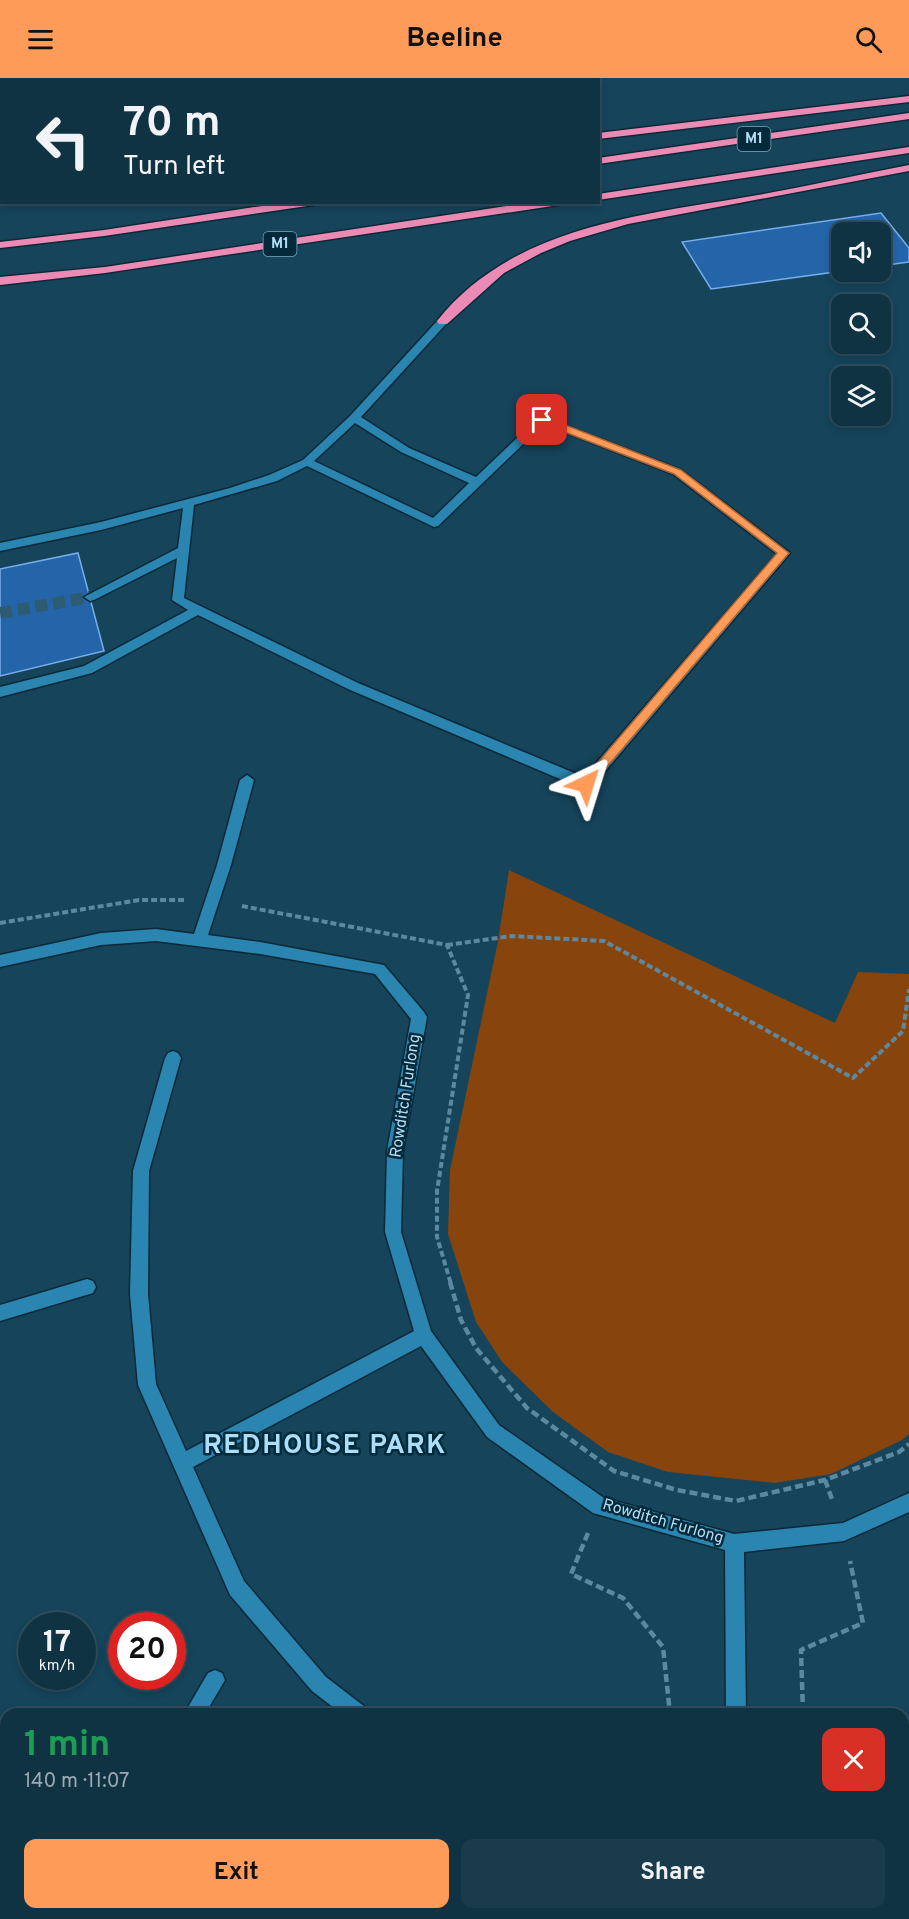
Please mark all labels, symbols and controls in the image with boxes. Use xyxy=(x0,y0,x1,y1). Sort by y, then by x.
text: Beeline xyxy=(406,22,503,56)
icon: menu xyxy=(24,23,57,56)
icon: search xyxy=(852,23,885,56)
text: 70 m xyxy=(123,98,221,151)
icon: left xyxy=(24,102,102,180)
road number: M1 xyxy=(738,127,771,151)
text: Turn left xyxy=(123,150,225,184)
map controls xyxy=(831,222,891,426)
button: sound xyxy=(831,222,891,282)
road number: M1 xyxy=(264,232,296,256)
button: search xyxy=(831,294,891,354)
button: layers xyxy=(831,366,891,426)
pin xyxy=(516,394,567,445)
icon: arrive xyxy=(525,403,558,436)
position arrow xyxy=(554,752,618,816)
street label: Rowditch Furlong xyxy=(386,1033,426,1159)
district label: REDHOUSE PARK xyxy=(203,1429,447,1463)
street label: Rowditch Furlong xyxy=(600,1495,726,1549)
speed limit sign: 20 xyxy=(108,1612,186,1690)
text: 17 xyxy=(43,1625,71,1662)
text: km/h xyxy=(39,1657,75,1676)
text: 1 min xyxy=(24,1723,110,1769)
button: close xyxy=(822,1728,885,1791)
text: 140 m · 11:07 xyxy=(24,1769,129,1795)
button: Exit xyxy=(24,1839,449,1908)
button: Share xyxy=(461,1839,885,1908)

